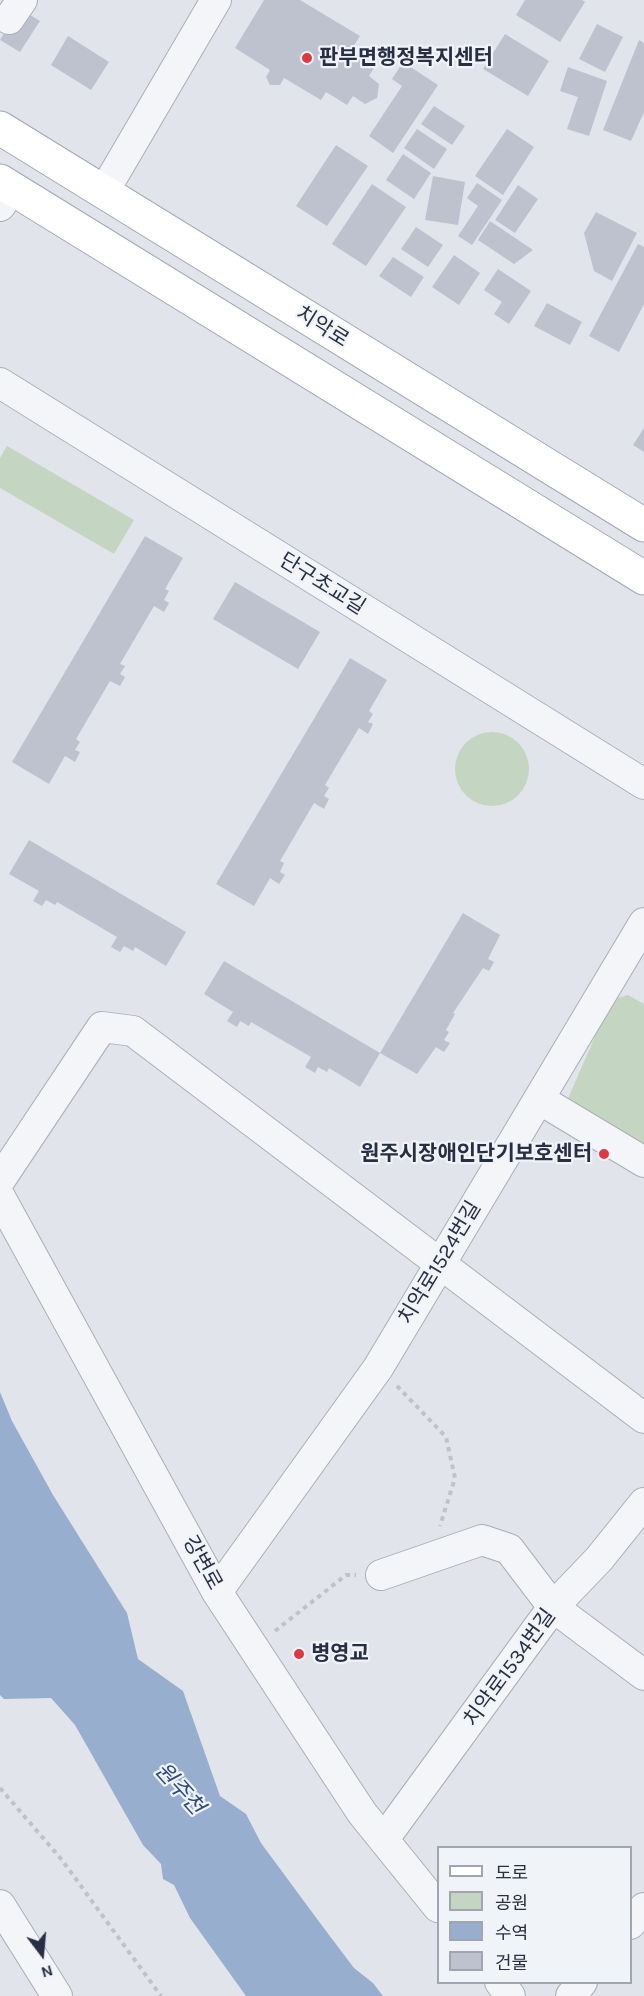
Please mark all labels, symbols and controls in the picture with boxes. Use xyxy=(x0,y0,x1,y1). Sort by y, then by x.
place label: 판부면행정복지센터 xyxy=(319,45,493,71)
marker: 판부면행정복지센터 xyxy=(300,51,314,65)
street label: 치악로 xyxy=(291,301,353,353)
street label: 단구초교길 xyxy=(274,548,370,620)
place label: 원주시장애인단기보호센터 xyxy=(360,1141,592,1167)
marker: 원주시장애인단기보호센터 xyxy=(597,1147,611,1161)
street label: 치악로1524번길 xyxy=(393,1197,487,1329)
street label: 강변로 xyxy=(177,1532,227,1594)
street label: 치악로1534번길 xyxy=(459,1604,561,1732)
place label: 병영교 xyxy=(311,1641,369,1667)
marker: 병영교 xyxy=(292,1647,306,1661)
water label: 원주천 xyxy=(149,1758,209,1820)
legend xyxy=(437,1846,632,1984)
text: 도로 xyxy=(495,1862,528,1884)
text: 공원 xyxy=(495,1892,528,1914)
text: 수역 xyxy=(495,1922,528,1944)
north arrow xyxy=(12,1924,72,1984)
text: 건물 xyxy=(495,1952,528,1974)
text: N xyxy=(39,1961,55,1982)

